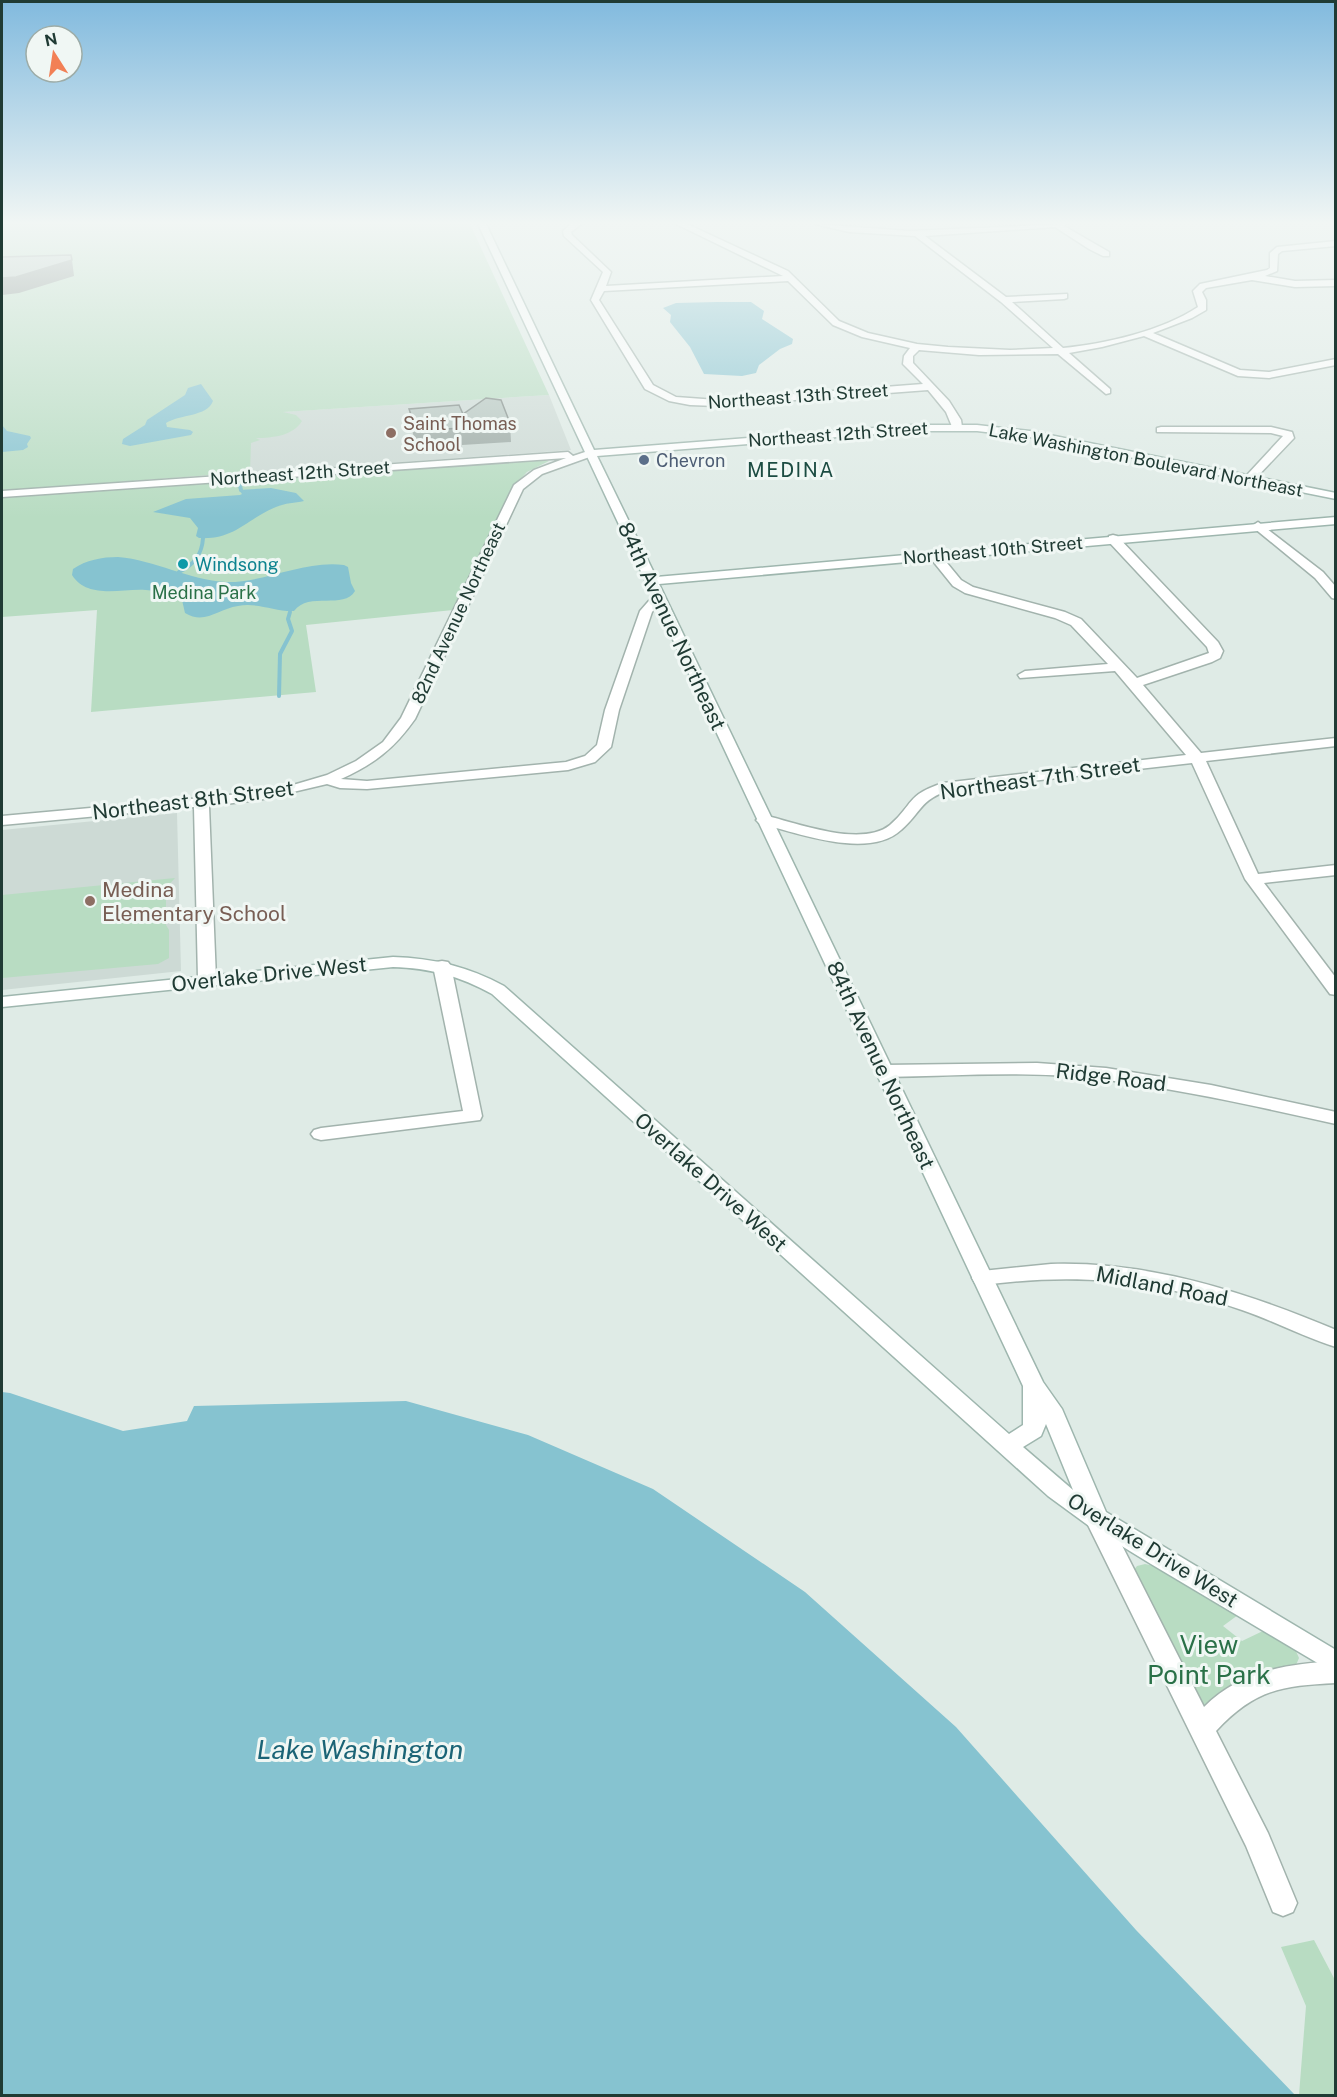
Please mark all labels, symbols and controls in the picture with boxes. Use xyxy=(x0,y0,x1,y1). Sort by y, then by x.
north arrow xyxy=(24,24,84,84)
text: N xyxy=(43,29,59,50)
street label: Northeast 13th Street xyxy=(707,379,889,413)
place label: Saint Thomas School xyxy=(403,413,517,455)
street label: Northeast 12th Street xyxy=(747,417,929,451)
street label: Lake Washington Boulevard Northeast xyxy=(987,419,1305,501)
marker: Saint Thomas School xyxy=(384,426,398,440)
place label: Chevron xyxy=(656,450,725,471)
marker: Chevron xyxy=(637,453,651,467)
street label: Northeast 12th Street xyxy=(209,456,391,490)
district label: MEDINA xyxy=(747,458,835,482)
street label: 84th Avenue Northeast xyxy=(613,518,731,734)
street label: 82nd Avenue Northeast xyxy=(407,519,509,707)
street label: Northeast 10th Street xyxy=(902,532,1084,568)
place label: Windsong xyxy=(195,554,279,575)
marker: Windsong xyxy=(176,557,190,571)
park label: Medina Park xyxy=(152,582,256,603)
street label: Northeast 7th Street xyxy=(938,752,1142,804)
street label: Northeast 8th Street xyxy=(91,775,295,825)
place label: Medina Elementary School xyxy=(102,877,286,926)
marker: Medina Elementary School xyxy=(83,894,97,908)
street label: Overlake Drive West xyxy=(170,951,368,997)
street label: 84th Avenue Northeast xyxy=(822,957,940,1173)
street label: Ridge Road xyxy=(1054,1058,1168,1096)
street label: Overlake Drive West xyxy=(630,1107,792,1257)
street label: Midland Road xyxy=(1094,1261,1230,1311)
street label: Overlake Drive West xyxy=(1063,1487,1243,1613)
park label: View Point Park xyxy=(1147,1629,1271,1690)
water label: Lake Washington xyxy=(257,1733,463,1765)

